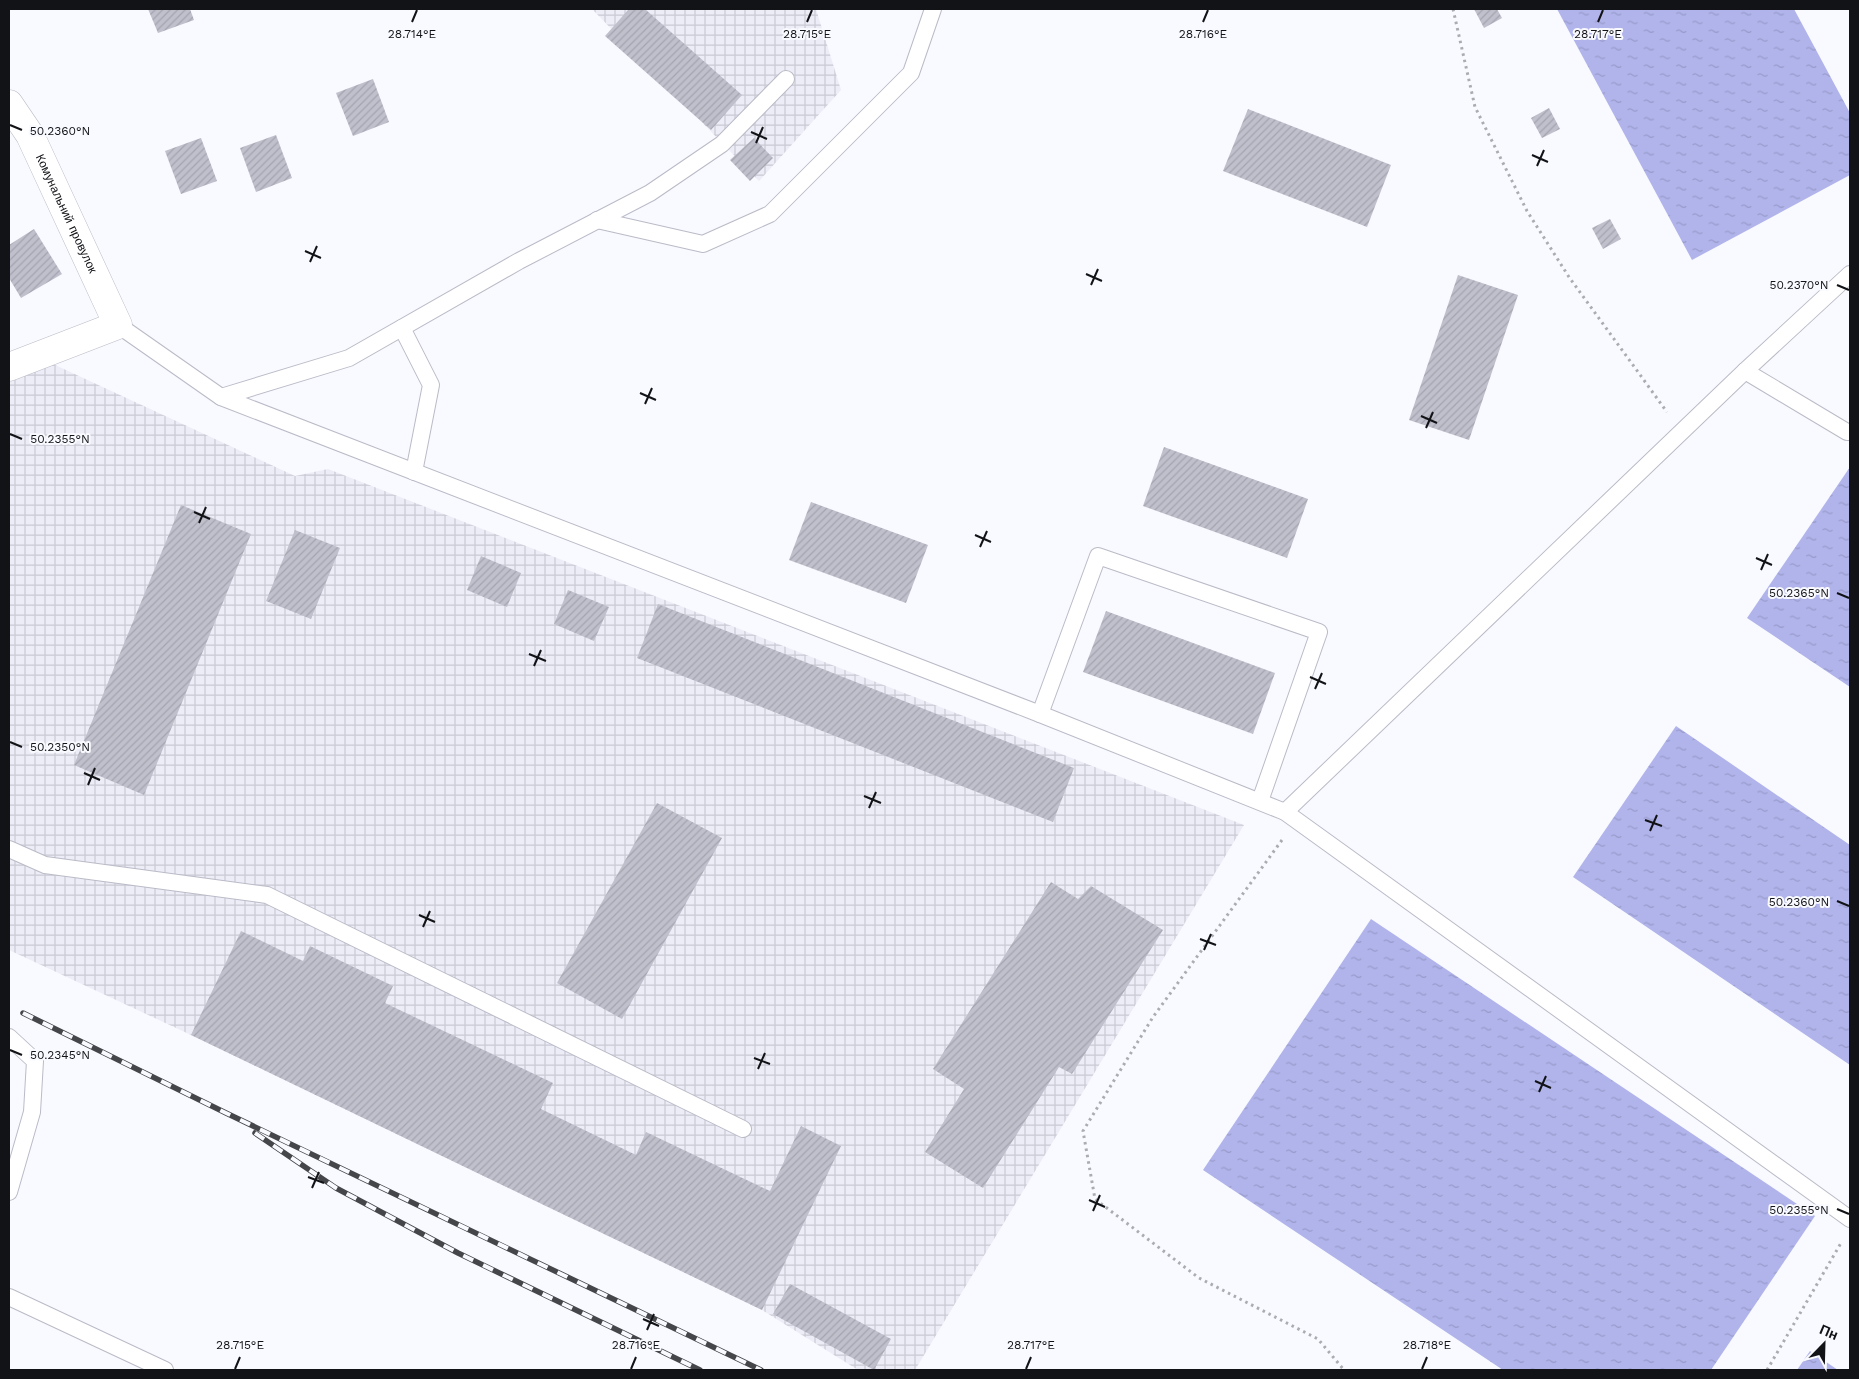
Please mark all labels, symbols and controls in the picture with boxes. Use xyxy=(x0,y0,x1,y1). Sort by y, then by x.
text: 28.714°E xyxy=(388,27,437,41)
text: 28.715°E xyxy=(783,27,831,41)
text: 28.716°E xyxy=(1179,27,1228,41)
text: 28.717°E xyxy=(1574,27,1622,41)
text: 50.2360°N xyxy=(30,124,90,138)
street label: Комунальний провулок xyxy=(33,152,100,276)
text: 50.2370°N xyxy=(1769,278,1829,292)
text: 50.2355°N xyxy=(30,432,90,446)
text: 50.2365°N xyxy=(1769,586,1829,600)
text: 50.2350°N xyxy=(30,740,90,754)
text: 50.2360°N xyxy=(1769,895,1829,909)
text: 50.2345°N xyxy=(30,1048,90,1062)
text: 50.2355°N xyxy=(1769,1203,1829,1217)
north arrow xyxy=(1799,1319,1849,1369)
text: Пн xyxy=(1817,1321,1841,1343)
text: 28.715°E xyxy=(216,1338,264,1352)
text: 28.716°E xyxy=(612,1338,661,1352)
text: 28.717°E xyxy=(1007,1338,1055,1352)
text: 28.718°E xyxy=(1403,1338,1452,1352)

